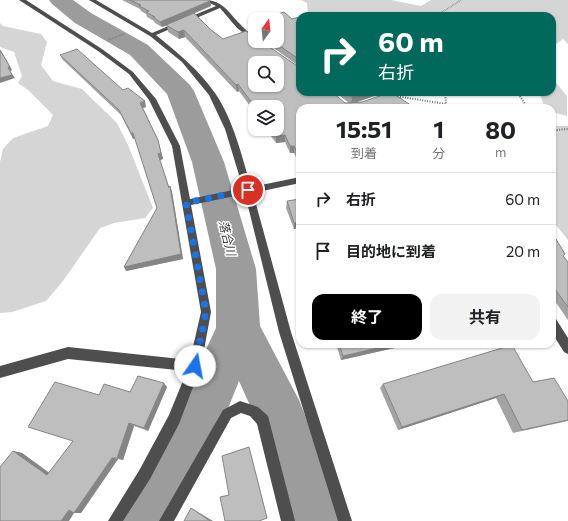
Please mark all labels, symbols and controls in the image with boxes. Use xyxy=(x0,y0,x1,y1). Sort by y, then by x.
north arrow xyxy=(248,12,284,48)
map controls xyxy=(248,12,284,136)
text: 60 m xyxy=(378,24,444,58)
icon: right xyxy=(312,28,364,80)
button: search xyxy=(248,56,284,92)
text: 右折 xyxy=(378,61,414,83)
button: layers xyxy=(248,100,284,136)
text: 15:51 xyxy=(336,114,392,143)
text: 1 xyxy=(433,114,444,143)
text: 80 xyxy=(485,115,516,144)
text: m xyxy=(495,144,506,160)
text: 到着 xyxy=(351,145,377,161)
text: 分 xyxy=(432,145,445,161)
pin xyxy=(231,173,265,207)
icon: arrive xyxy=(237,179,259,201)
icon: right xyxy=(312,188,334,210)
text: 右折 xyxy=(346,190,376,208)
text: 60 m xyxy=(505,190,540,208)
water label: 落合川 xyxy=(217,219,240,259)
icon: arrive xyxy=(312,240,334,262)
text: 目的地に到着 xyxy=(346,242,436,260)
text: 20 m xyxy=(506,242,540,260)
button: 終了 xyxy=(312,294,422,340)
button: 共有 xyxy=(430,294,540,340)
position arrow xyxy=(174,345,216,387)

